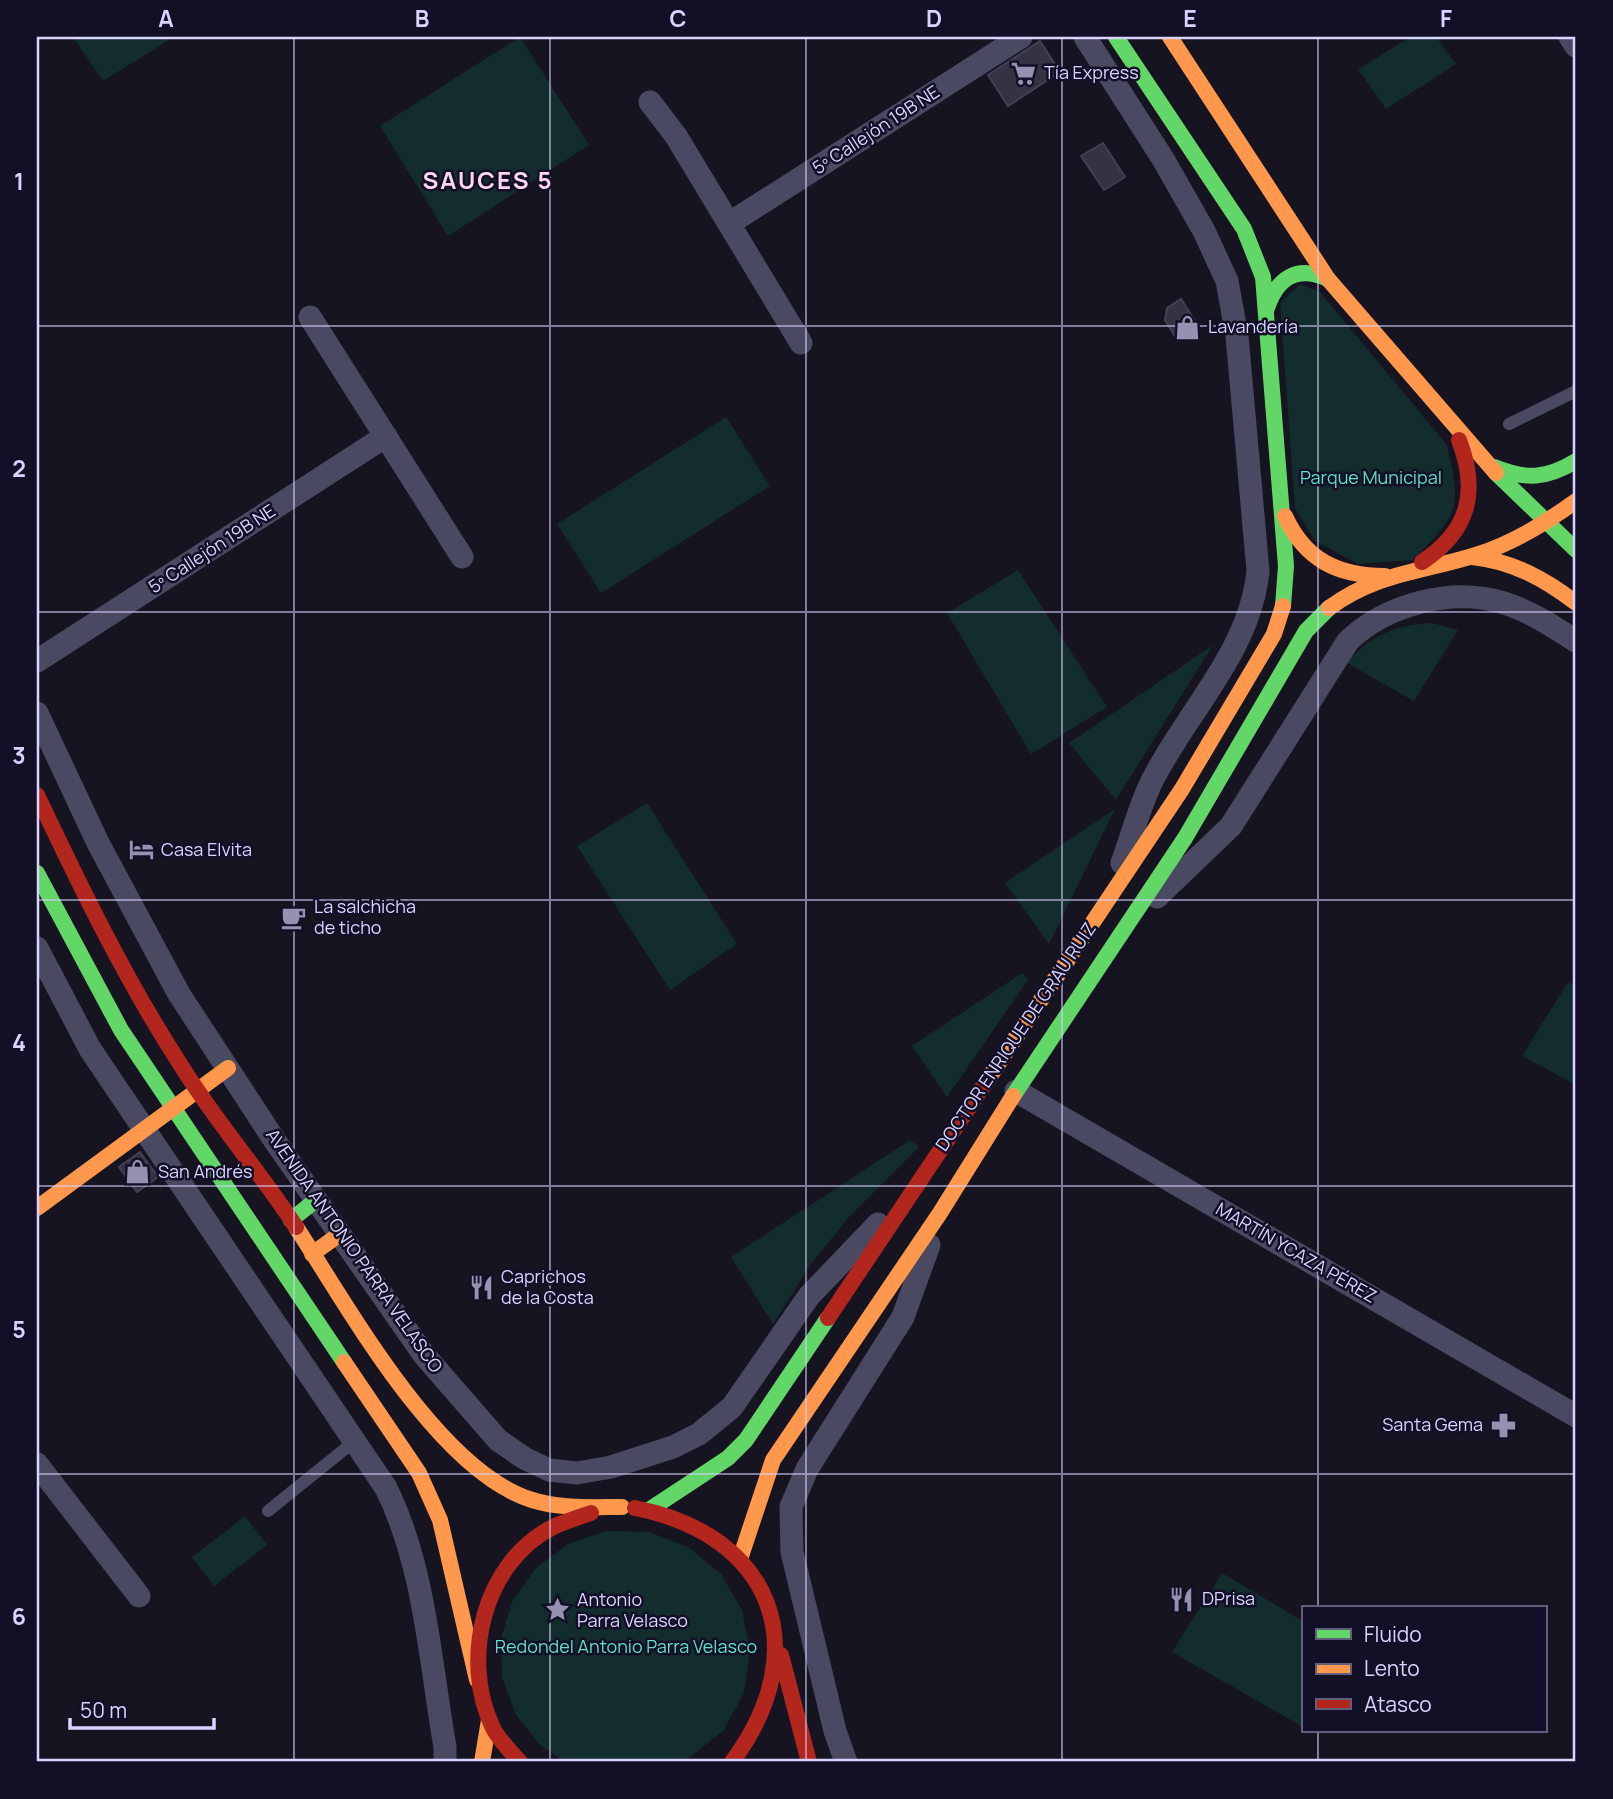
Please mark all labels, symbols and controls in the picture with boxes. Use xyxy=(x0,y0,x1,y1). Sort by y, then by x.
text: A xyxy=(158,2,174,34)
text: B xyxy=(415,2,429,34)
text: C xyxy=(670,2,687,34)
text: D xyxy=(926,2,942,34)
text: E xyxy=(1183,2,1197,34)
text: F xyxy=(1440,2,1452,34)
supermarket icon: Tía Express xyxy=(1010,59,1038,87)
place label: Tía Express xyxy=(1044,60,1139,84)
street label: 5º Callejón 19B NE xyxy=(807,79,944,179)
district label: SAUCES 5 xyxy=(423,163,553,196)
text: 1 xyxy=(14,165,24,197)
shop icon: Lavandería xyxy=(1174,313,1202,341)
place label: Lavandería xyxy=(1208,314,1298,338)
text: 2 xyxy=(12,452,26,484)
park label: Parque Municipal xyxy=(1300,465,1442,489)
street label: 5º Callejón 19B NE xyxy=(143,498,280,598)
text: 3 xyxy=(12,739,26,771)
hotel icon: Casa Elvita xyxy=(127,836,155,864)
place label: Casa Elvita xyxy=(161,837,252,861)
place label: La salchicha de ticho xyxy=(314,894,416,939)
cafe icon: La salchicha de ticho xyxy=(280,903,308,931)
street label: DOCTOR ENRIQUE DE GRAU RUIZ xyxy=(929,917,1101,1155)
text: 4 xyxy=(12,1026,26,1058)
street label: AVENIDA ANTONIO PARRA VELASCO xyxy=(261,1124,449,1377)
shop icon: San Andrés xyxy=(124,1158,152,1186)
place label: San Andrés xyxy=(158,1159,253,1183)
street label: MARTÍN YCAZA PÉREZ xyxy=(1212,1196,1381,1308)
place label: Caprichos de la Costa xyxy=(501,1264,594,1309)
restaurant icon: Caprichos de la Costa xyxy=(467,1273,495,1301)
text: 5 xyxy=(12,1313,26,1345)
pharmacy icon: Santa Gema xyxy=(1489,1411,1517,1439)
place label: Santa Gema xyxy=(1382,1412,1483,1436)
restaurant icon: DPrisa xyxy=(1168,1585,1196,1613)
place label: DPrisa xyxy=(1202,1586,1255,1610)
place label: Antonio Parra Velasco xyxy=(577,1587,688,1632)
place icon: Antonio Parra Velasco xyxy=(543,1596,571,1624)
text: 6 xyxy=(12,1600,26,1632)
legend xyxy=(1302,1606,1546,1732)
text: Fluido xyxy=(1364,1620,1422,1648)
park label: Redondel Antonio Parra Velasco xyxy=(495,1634,757,1658)
text: Lento xyxy=(1364,1654,1420,1682)
scale bar xyxy=(70,1687,214,1731)
text: Atasco xyxy=(1364,1690,1432,1718)
text: 50 m xyxy=(80,1696,127,1724)

